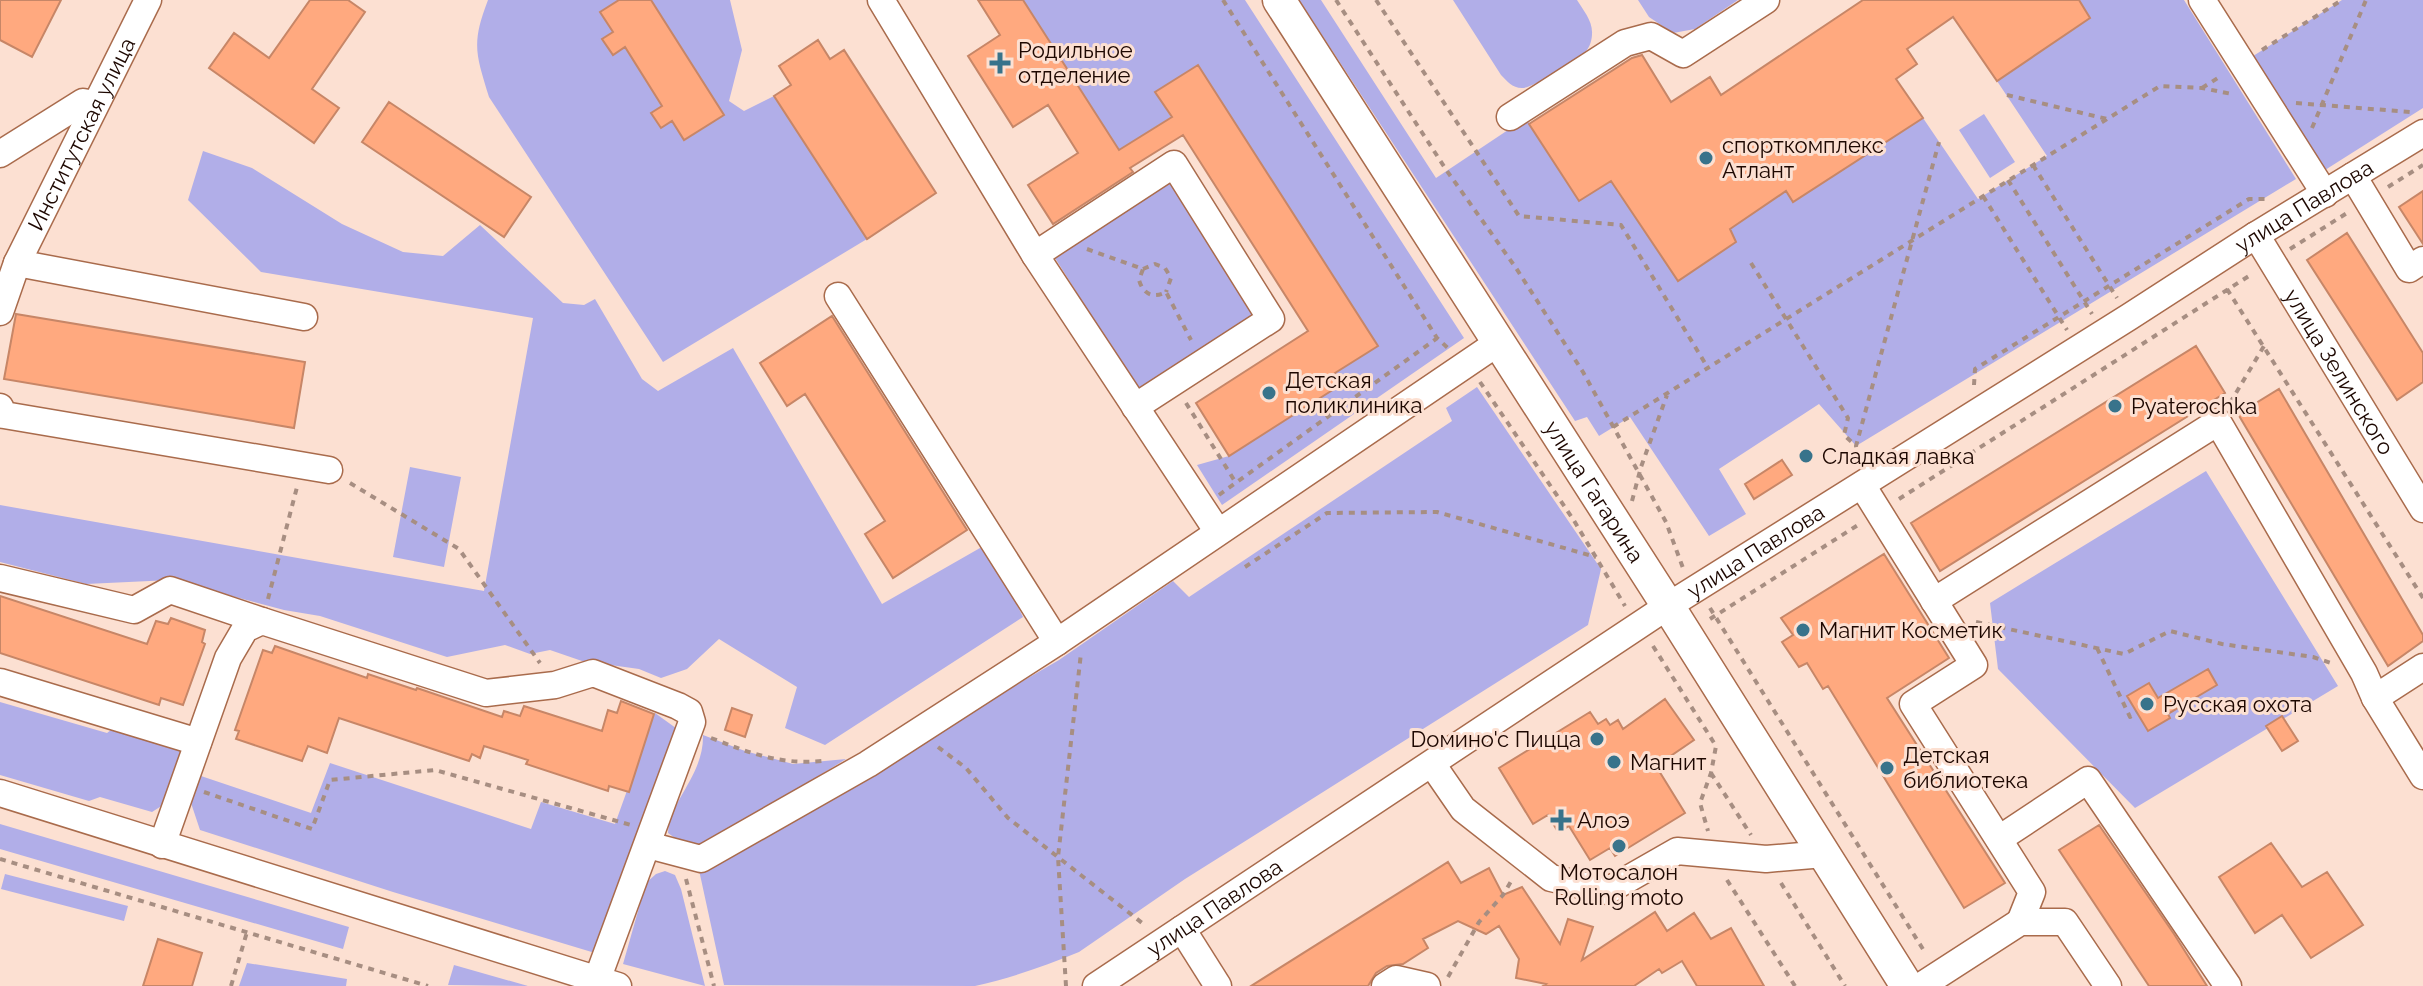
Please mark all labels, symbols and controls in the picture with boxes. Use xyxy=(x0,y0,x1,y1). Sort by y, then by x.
street label: Институтская улица xyxy=(22,33,140,235)
place label: Родильное отделение xyxy=(1018,37,1133,88)
marker: Родильное отделение xyxy=(989,52,1011,74)
place label: спорткомплекс Атлант xyxy=(1722,132,1884,183)
marker: спорткомплекс Атлант xyxy=(1697,149,1715,167)
street label: улица Павлова xyxy=(2230,154,2377,258)
street label: улица Зелинского xyxy=(2279,284,2400,459)
place label: Детская поликлиника xyxy=(1285,367,1422,418)
marker: Детская поликлиника xyxy=(1260,384,1278,402)
place label: Pyaterochka xyxy=(2131,393,2257,419)
marker: Pyaterochka xyxy=(2106,397,2124,415)
street label: улица Гагарина xyxy=(1539,416,1650,567)
place label: Сладкая лавка xyxy=(1822,443,1974,469)
marker: Сладкая лавка xyxy=(1797,447,1815,465)
street label: улица Павлова xyxy=(1682,498,1829,604)
place label: Магнит Косметик xyxy=(1819,617,2003,643)
marker: Магнит Косметик xyxy=(1794,621,1812,639)
place label: Русская охота xyxy=(2163,691,2312,717)
marker: Русская охота xyxy=(2138,695,2156,713)
place label: Doмино'с Пицца xyxy=(1411,726,1581,752)
marker: Doмино'с Пицца xyxy=(1588,730,1606,748)
place label: Детская библиотека xyxy=(1903,742,2028,793)
place label: Магнит xyxy=(1630,749,1707,775)
marker: Магнит xyxy=(1605,753,1623,771)
marker: Детская библиотека xyxy=(1878,759,1896,777)
place label: Алоэ xyxy=(1577,807,1630,833)
marker: Алоэ xyxy=(1552,811,1570,829)
marker: Мотосалон Rolling moto xyxy=(1610,837,1628,855)
street label: улица Павлова xyxy=(1142,853,1287,962)
place label: Мотосалон Rolling moto xyxy=(1554,859,1684,910)

